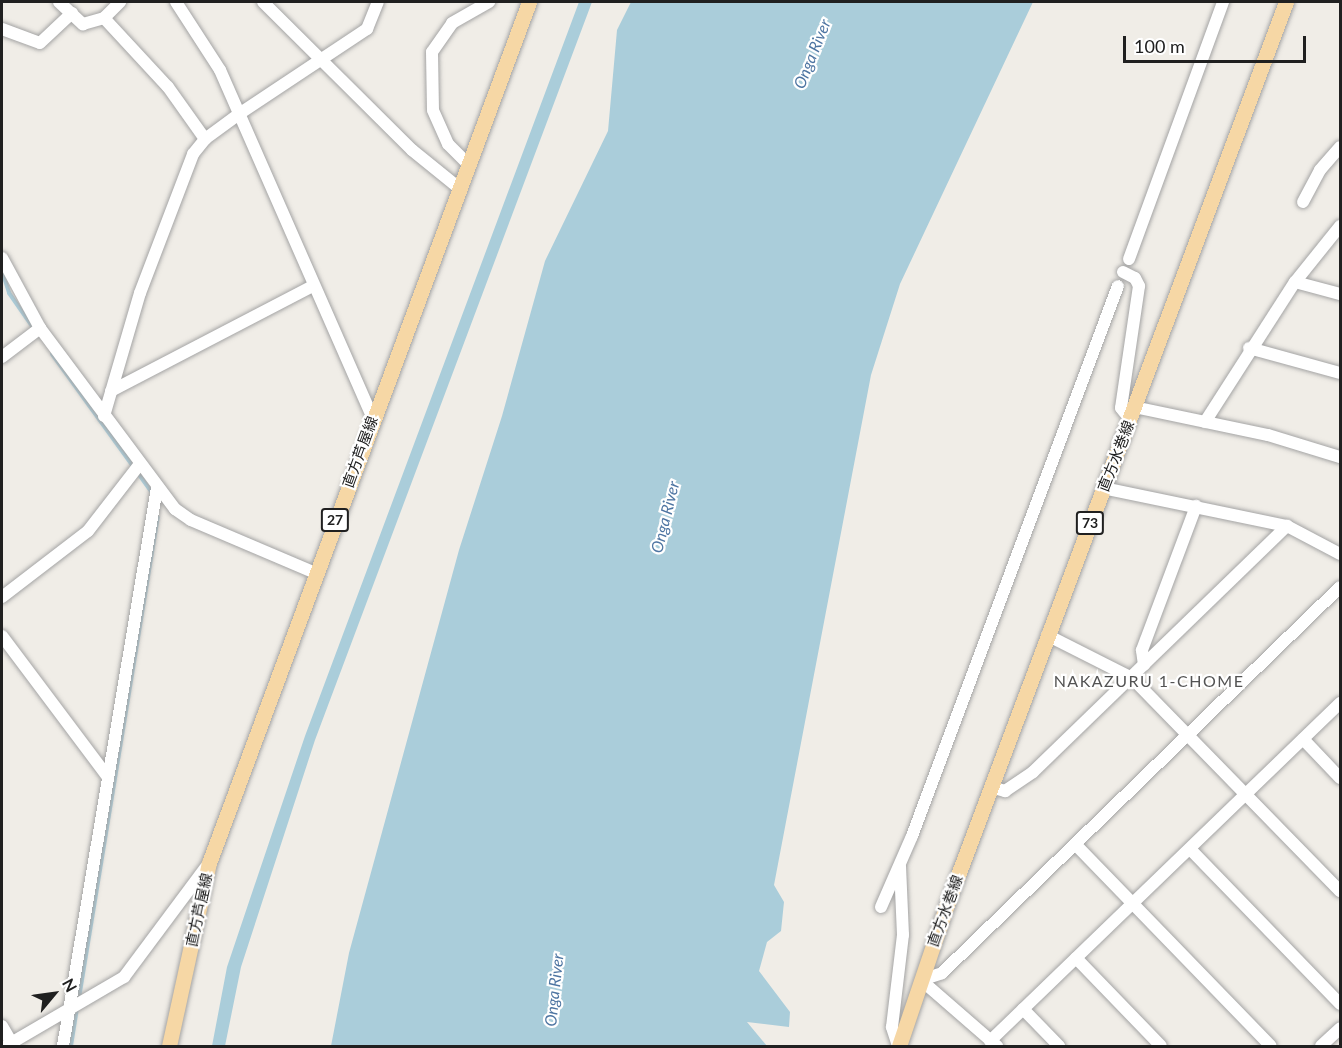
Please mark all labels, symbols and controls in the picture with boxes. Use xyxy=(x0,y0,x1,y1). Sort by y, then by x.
water label: Onga River xyxy=(789,16,835,92)
scale bar xyxy=(1126,24,1309,62)
text: 100 m xyxy=(1134,35,1185,57)
street label: 直方芦屋線 xyxy=(339,414,381,490)
street label: 直方水巻線 xyxy=(1094,418,1138,494)
water label: Onga River xyxy=(647,479,683,555)
road number: 27 xyxy=(320,509,350,531)
road number: 73 xyxy=(1075,512,1105,534)
district label: NAKAZURU 1-CHOME xyxy=(1054,671,1244,691)
street label: 直方芦屋線 xyxy=(182,871,216,949)
street label: 直方水巻線 xyxy=(924,873,966,949)
water label: Onga River xyxy=(541,953,567,1027)
north arrow xyxy=(24,964,84,1024)
text: N xyxy=(59,975,81,995)

